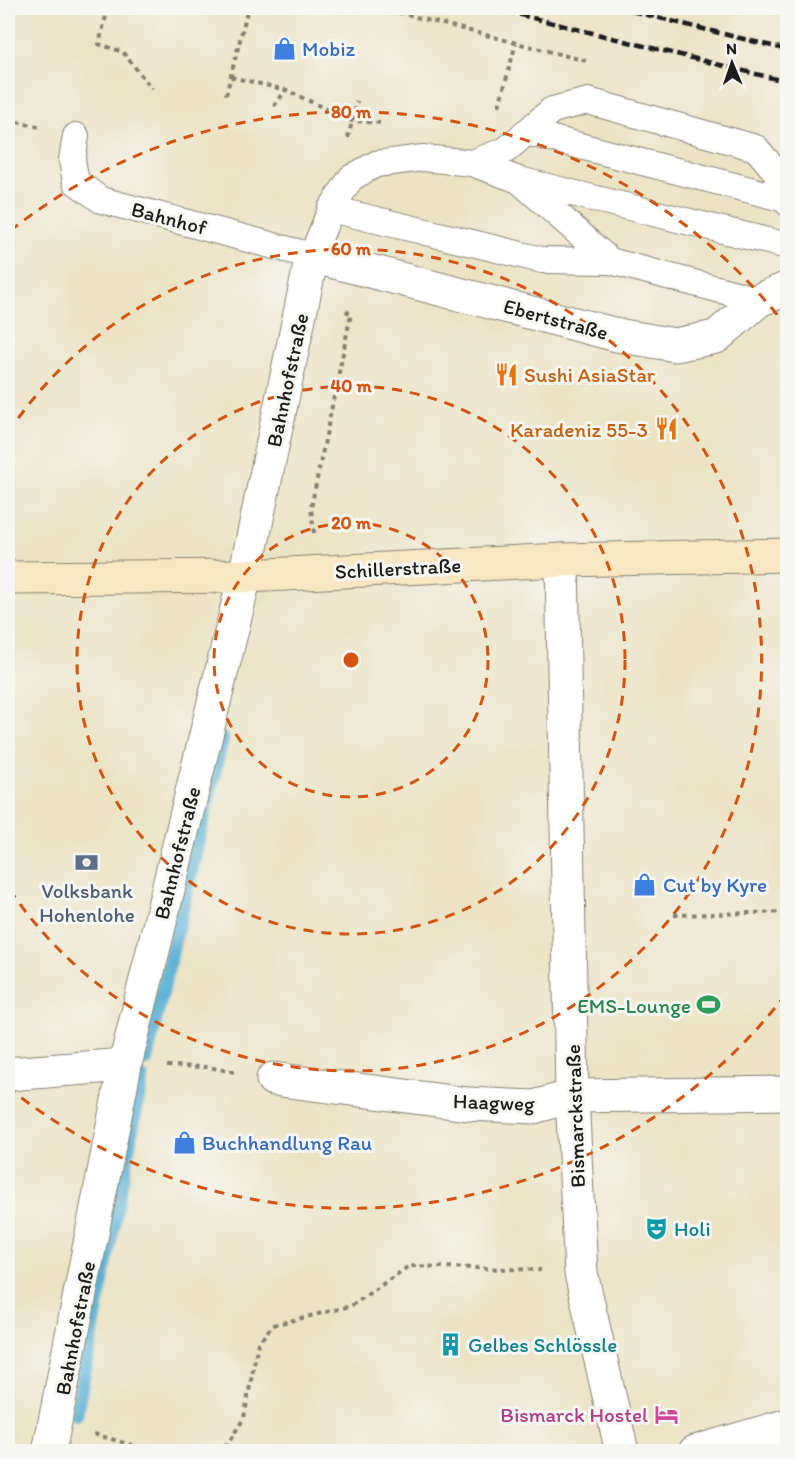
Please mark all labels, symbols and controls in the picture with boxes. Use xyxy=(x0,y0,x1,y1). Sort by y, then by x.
north arrow xyxy=(702,33,762,93)
shop icon: Mobiz xyxy=(271,35,297,61)
place label: Mobiz xyxy=(302,36,356,61)
text: N xyxy=(726,39,737,58)
text: 80 m xyxy=(331,101,372,123)
street label: Bahnhof xyxy=(129,196,209,240)
text: 60 m xyxy=(331,238,372,260)
street label: Ebertstraße xyxy=(501,293,611,345)
street label: Bahnhofstraße xyxy=(261,311,313,449)
restaurant icon: Sushi AsiaStar xyxy=(493,361,519,387)
place label: Sushi AsiaStar xyxy=(524,362,655,387)
text: 40 m xyxy=(330,375,372,397)
restaurant icon: Karadeniz 55-3 xyxy=(653,416,679,442)
place label: Karadeniz 55-3 xyxy=(510,417,648,442)
text: 20 m xyxy=(331,512,372,534)
street label: Schillerstraße xyxy=(334,552,462,584)
centre of rings xyxy=(341,650,361,670)
street label: Bahnhofstraße xyxy=(148,784,206,922)
bank icon: Volksbank Hohenlohe xyxy=(74,849,100,875)
shop icon: Cut by Kyre xyxy=(632,871,658,897)
place label: Cut by Kyre xyxy=(663,872,767,897)
place label: Volksbank Hohenlohe xyxy=(39,878,135,927)
sports icon: EMS-Lounge xyxy=(696,992,722,1018)
place label: EMS-Lounge xyxy=(577,993,691,1018)
street label: Bismarckstraße xyxy=(560,1044,590,1188)
street label: Haagweg xyxy=(453,1088,536,1116)
shop icon: Buchhandlung Rau xyxy=(171,1129,197,1155)
place label: Buchhandlung Rau xyxy=(202,1130,372,1155)
theatre icon: Holi xyxy=(643,1215,669,1241)
place label: Holi xyxy=(674,1216,711,1241)
street label: Bahnhofstraße xyxy=(50,1259,100,1397)
building icon: Gelbes Schlössle xyxy=(437,1331,463,1357)
place label: Gelbes Schlössle xyxy=(468,1332,617,1357)
hotel icon: Bismarck Hostel xyxy=(653,1401,679,1427)
place label: Bismarck Hostel xyxy=(500,1402,648,1427)

